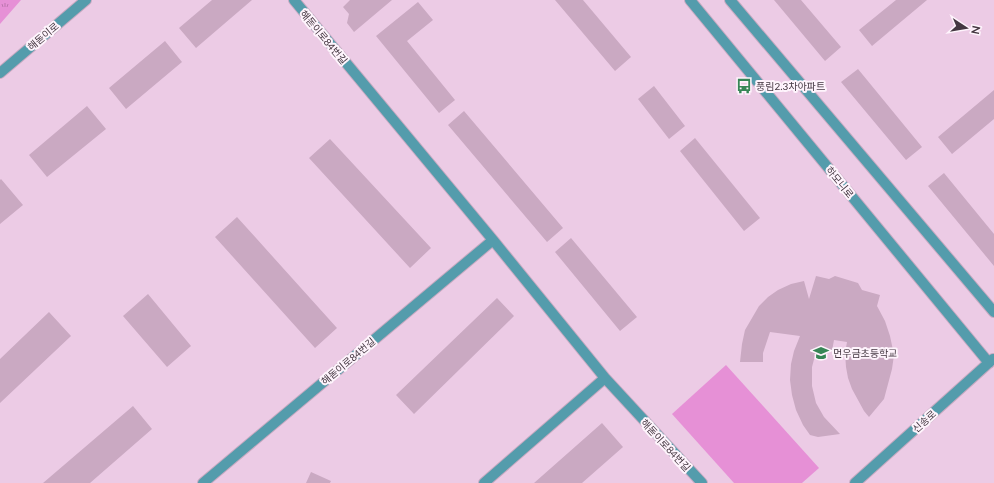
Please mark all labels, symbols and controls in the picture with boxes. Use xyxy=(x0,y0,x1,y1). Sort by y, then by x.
street label: 해돋이로84번길 xyxy=(298,8,350,66)
north arrow xyxy=(946,8,986,48)
street label: 해돋이로 xyxy=(25,20,61,52)
text: N xyxy=(969,25,984,36)
bus stop icon: 풍림2.3차아파트 xyxy=(735,77,753,95)
place label: 풍림2.3차아파트 xyxy=(756,80,825,92)
street label: 하모니로 xyxy=(824,164,856,200)
street label: 해돋이로84번길 xyxy=(319,335,377,387)
school or university icon: 먼우금초등학교 xyxy=(812,344,830,362)
place label: 먼우금초등학교 xyxy=(833,347,897,359)
street label: 신송로 xyxy=(910,407,938,435)
street label: 해돋이로84번길 xyxy=(639,416,693,474)

